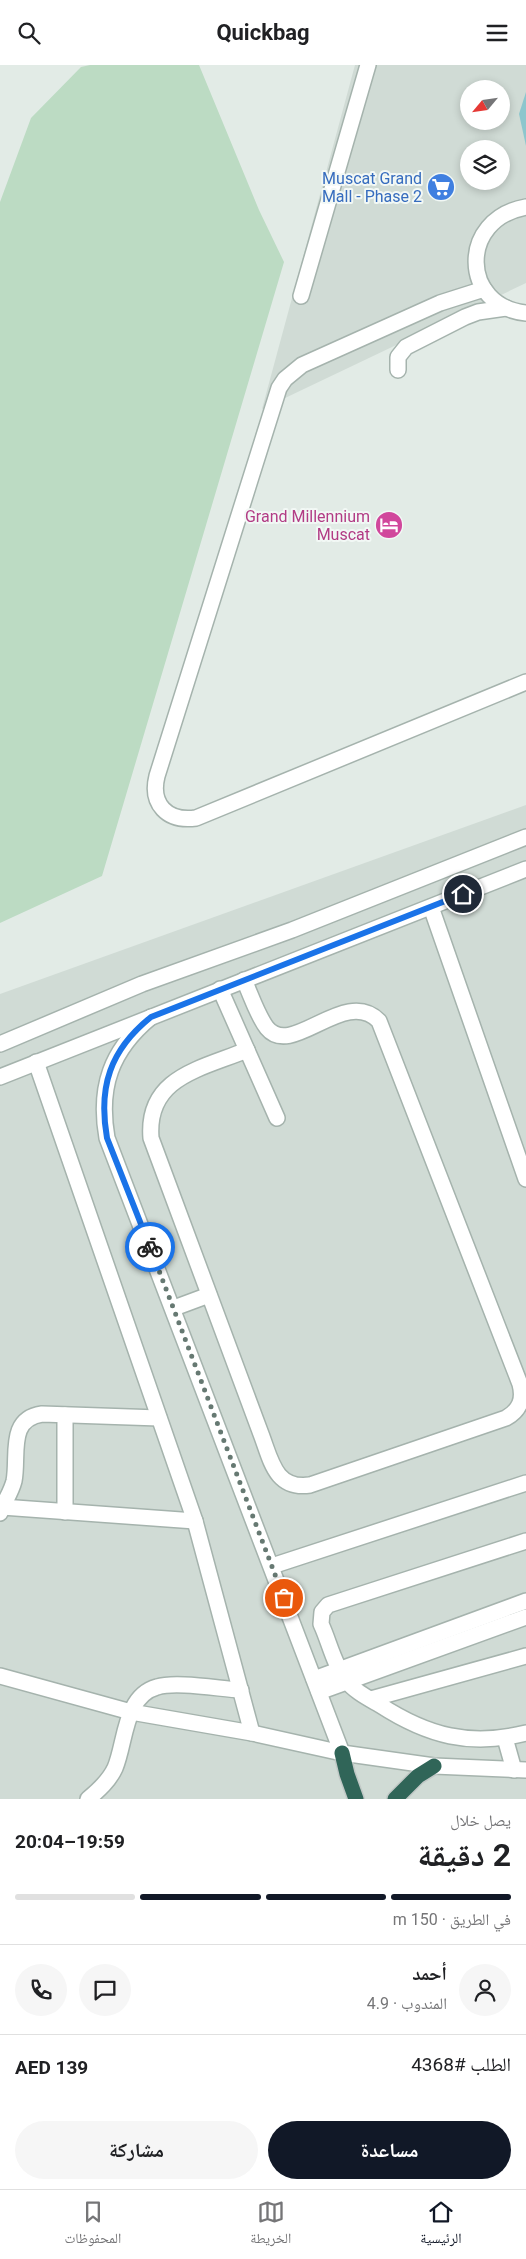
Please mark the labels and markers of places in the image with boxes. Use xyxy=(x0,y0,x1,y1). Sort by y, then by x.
place label: Muscat Grand Mall - Phase 2 xyxy=(322,169,422,206)
supermarket icon: Muscat Grand Mall - Phase 2 xyxy=(426,172,456,202)
place label: Grand Millennium Muscat xyxy=(245,507,370,544)
hotel icon: Grand Millennium Muscat xyxy=(374,510,404,540)
pin xyxy=(442,873,484,915)
pin xyxy=(263,1577,305,1619)

